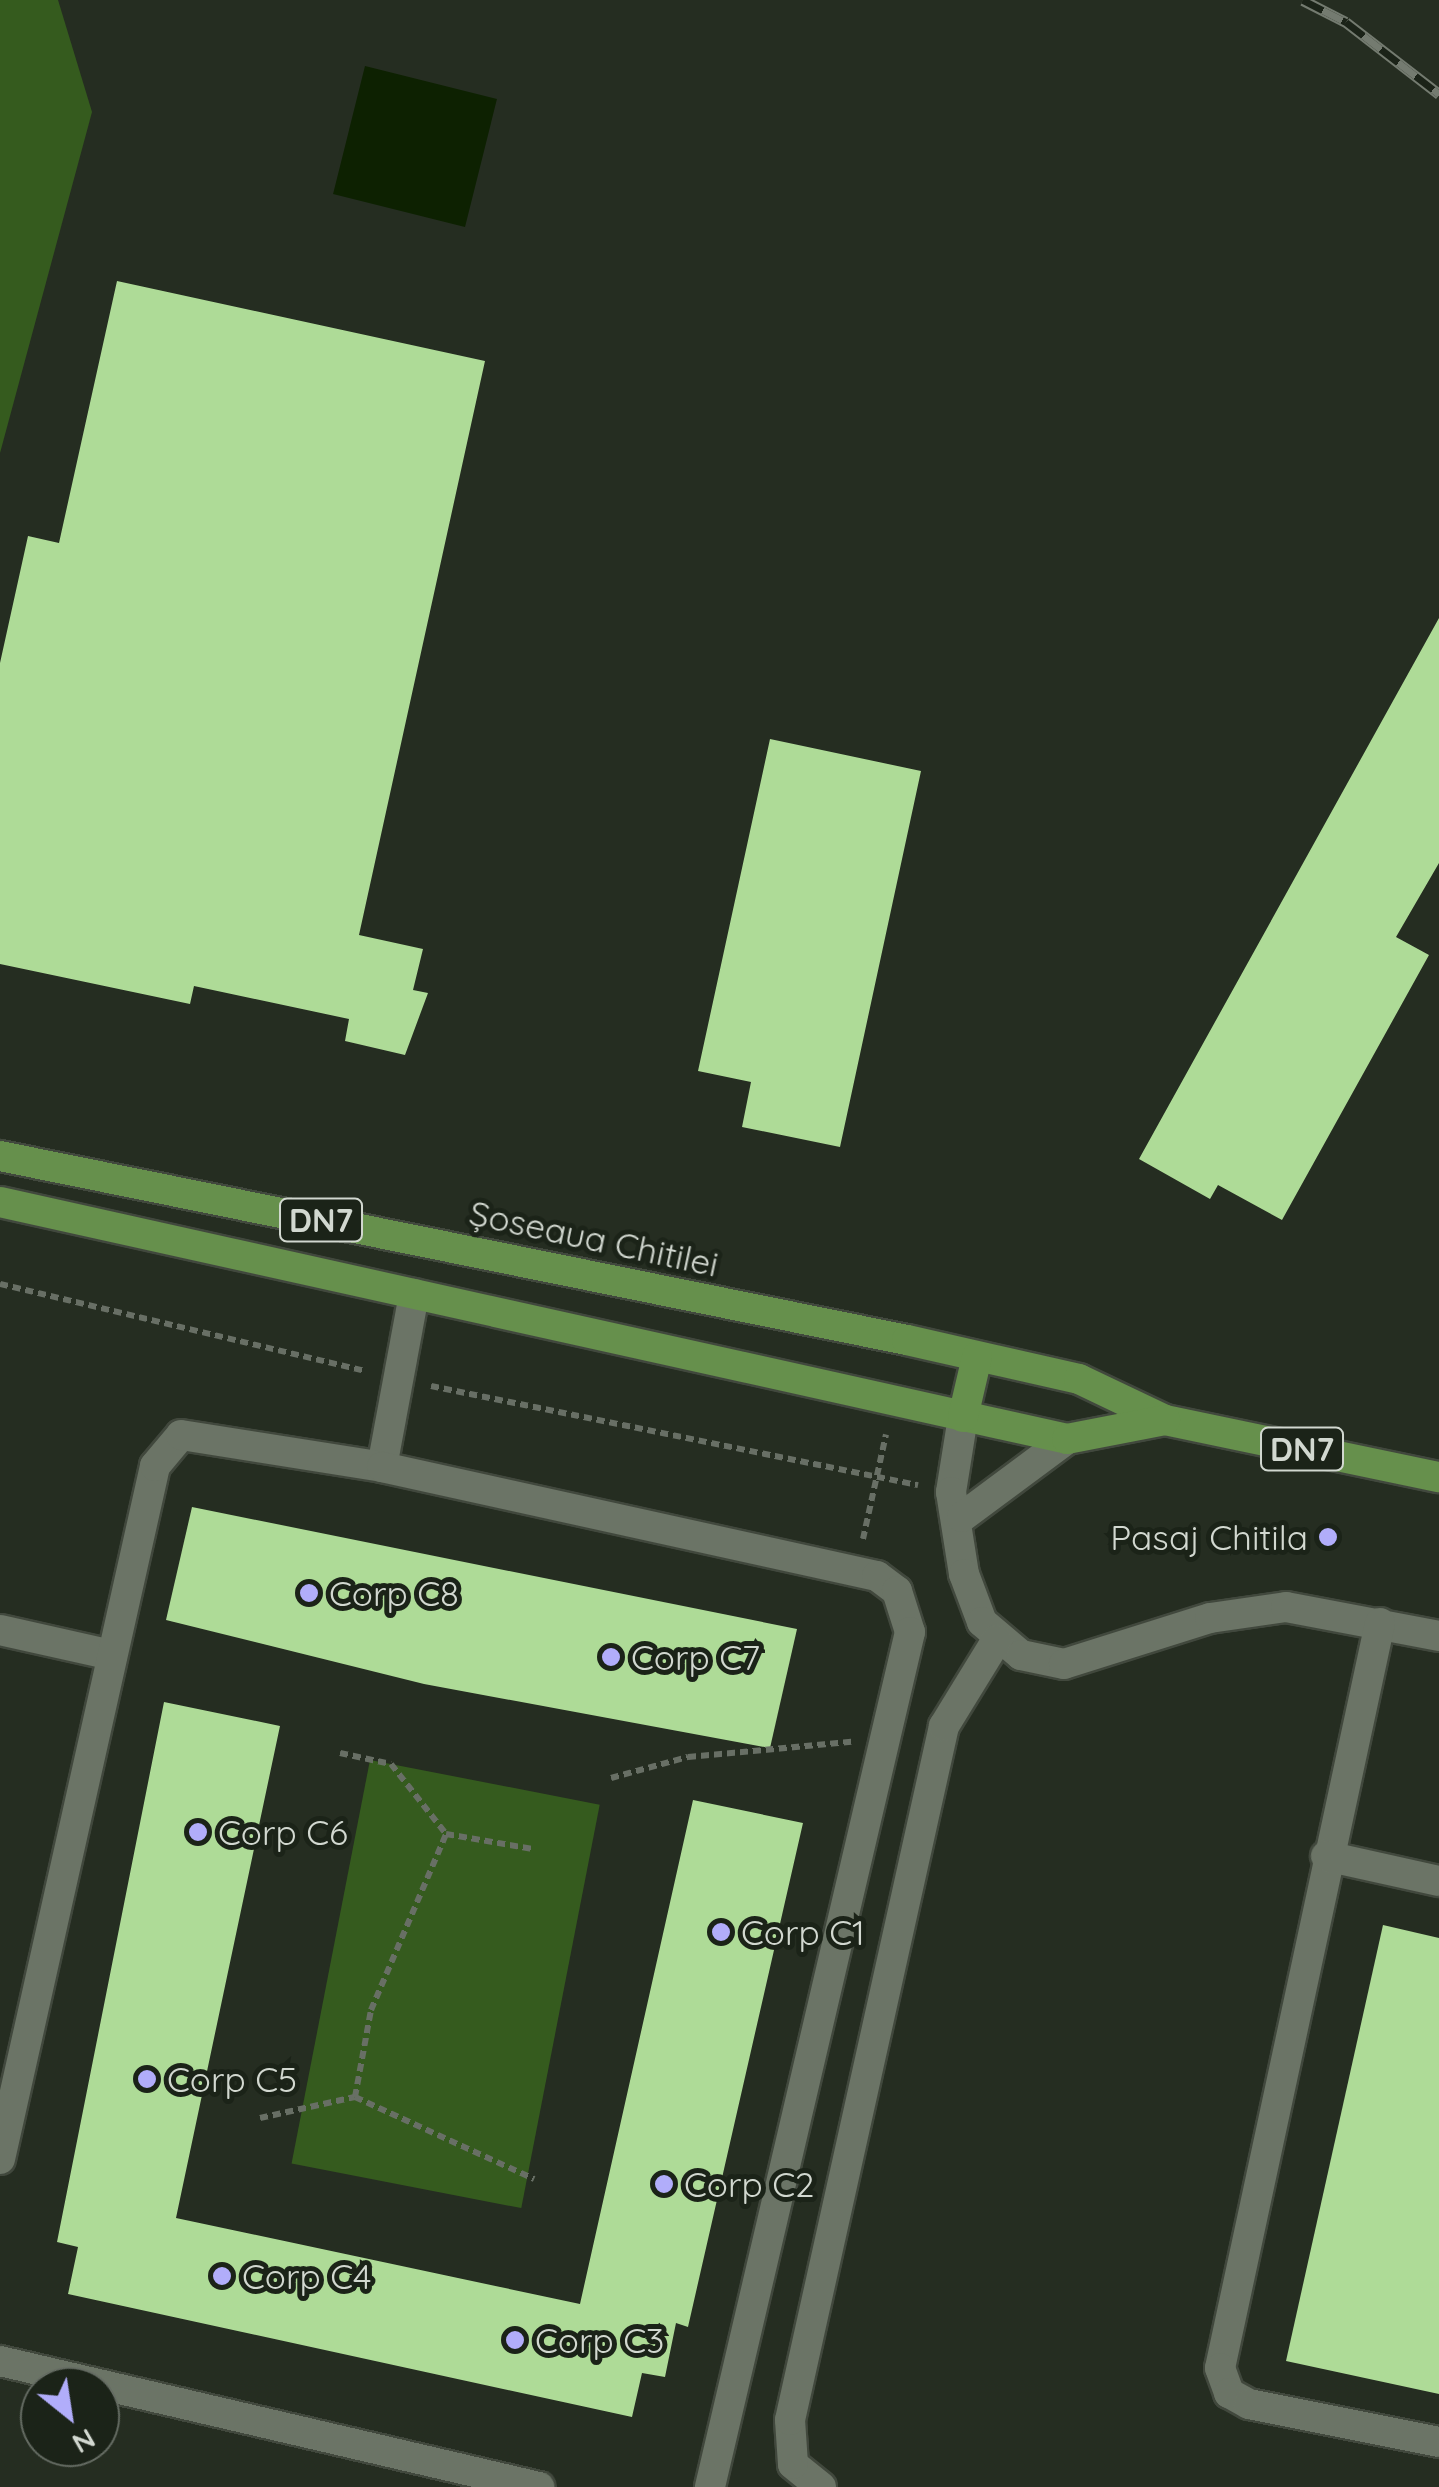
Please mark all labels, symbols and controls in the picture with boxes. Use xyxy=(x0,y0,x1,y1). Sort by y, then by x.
street label: Șoseaua Chitilei xyxy=(466,1191,722,1285)
road number: DN7 xyxy=(278,1193,364,1247)
road number: DN7 xyxy=(1260,1422,1344,1476)
place label: Pasaj Chitila xyxy=(1110,1516,1308,1558)
marker: Pasaj Chitila xyxy=(1317,1526,1339,1548)
place label: Corp C8 xyxy=(329,1572,459,1614)
marker: Corp C8 xyxy=(298,1582,320,1604)
place label: Corp C7 xyxy=(631,1636,760,1678)
marker: Corp C7 xyxy=(600,1646,622,1668)
place label: Corp C6 xyxy=(218,1811,348,1853)
marker: Corp C6 xyxy=(187,1821,209,1843)
place label: Corp C1 xyxy=(741,1911,865,1953)
marker: Corp C1 xyxy=(710,1921,732,1943)
place label: Corp C5 xyxy=(167,2058,297,2100)
marker: Corp C5 xyxy=(136,2068,158,2090)
place label: Corp C2 xyxy=(684,2163,814,2205)
marker: Corp C2 xyxy=(653,2173,675,2195)
place label: Corp C4 xyxy=(242,2255,372,2297)
marker: Corp C4 xyxy=(211,2265,233,2287)
place label: Corp C3 xyxy=(535,2319,664,2361)
marker: Corp C3 xyxy=(504,2329,526,2351)
north arrow xyxy=(20,2367,120,2467)
text: N xyxy=(67,2421,102,2462)

